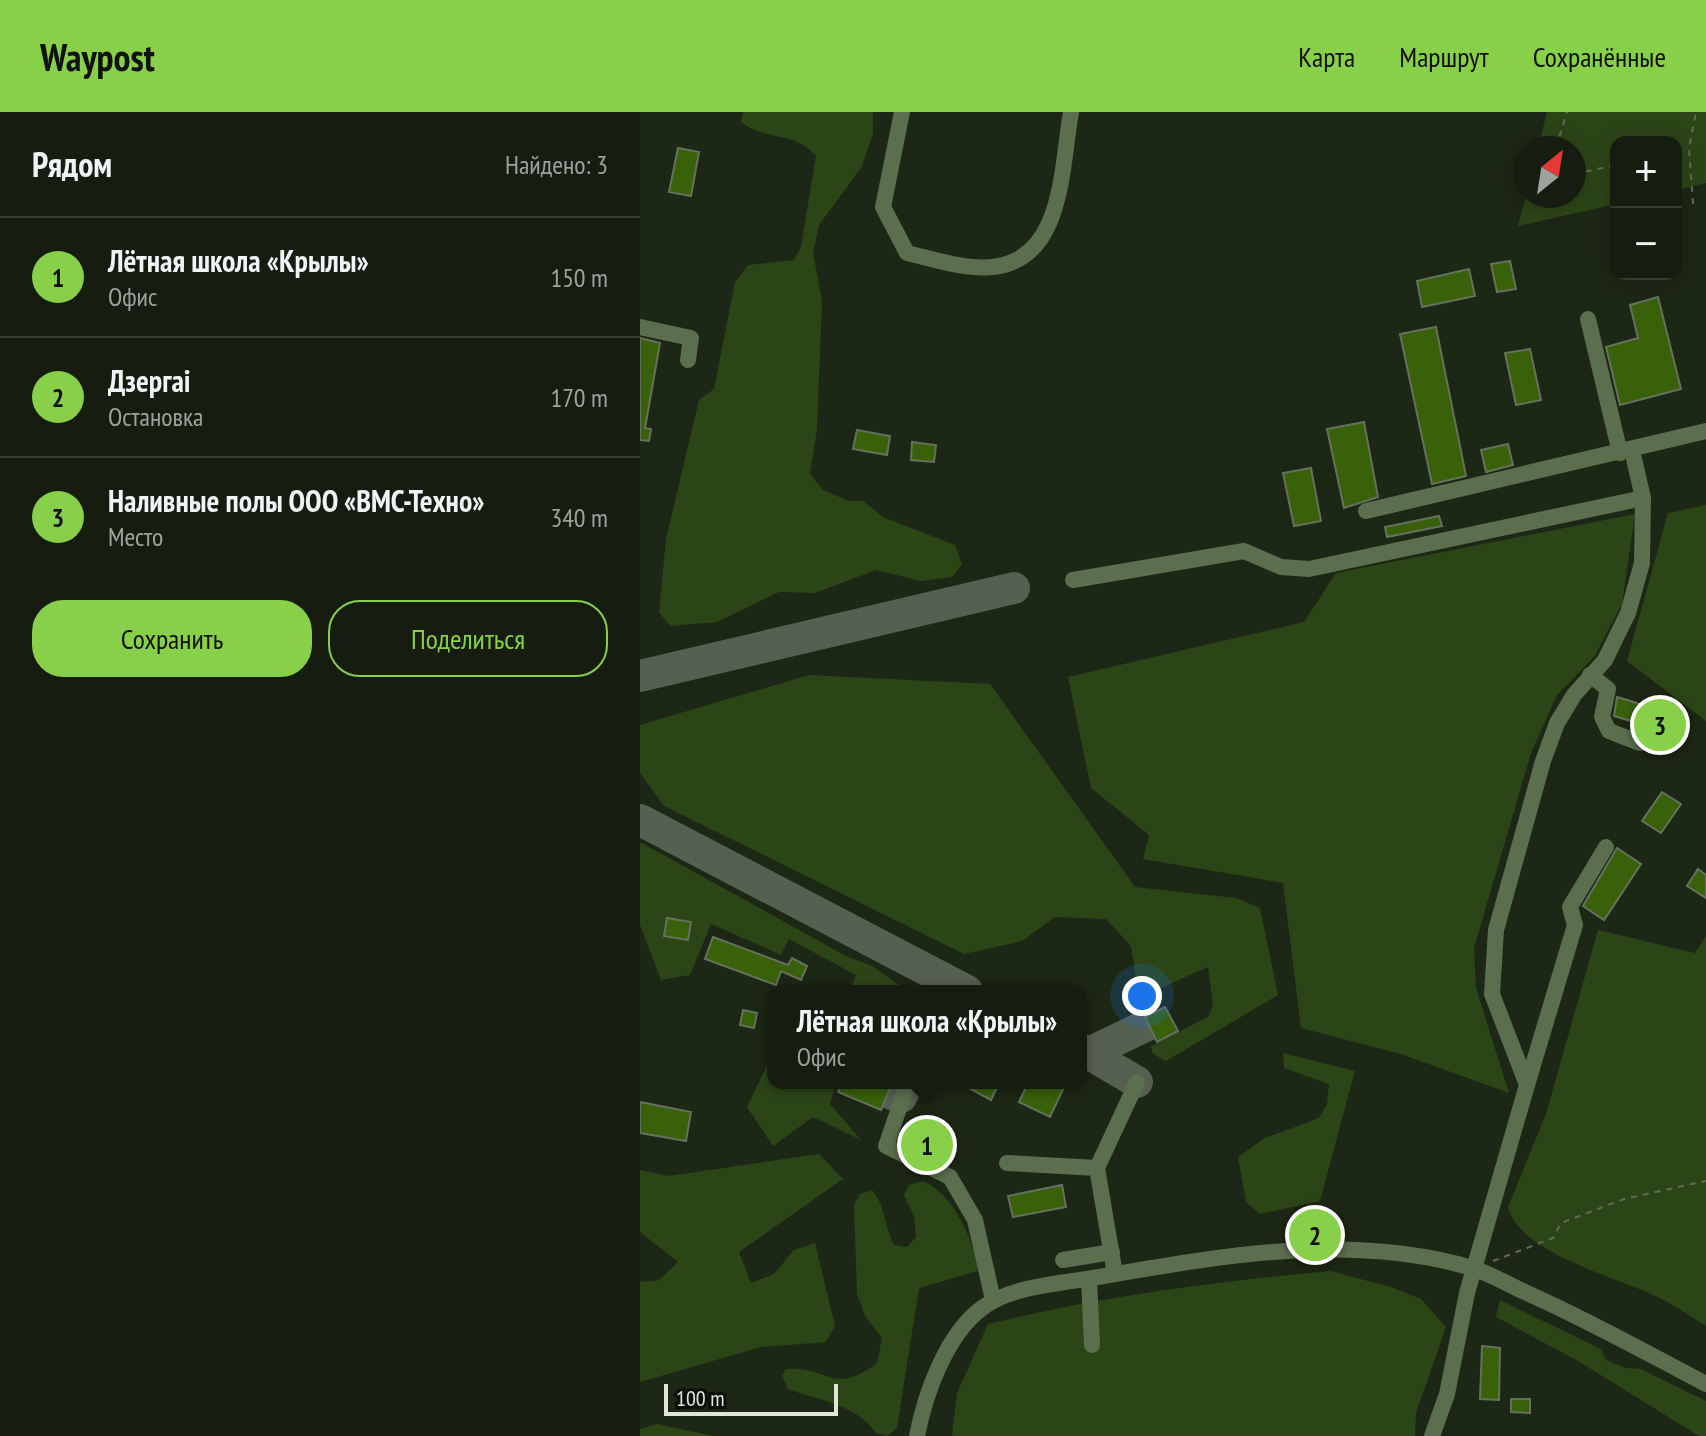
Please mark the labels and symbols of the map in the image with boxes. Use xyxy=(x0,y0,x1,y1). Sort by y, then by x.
north arrow xyxy=(1514,136,1586,208)
pin: 3 xyxy=(1634,695,1686,755)
your location xyxy=(1122,976,1162,1016)
pin: 1 xyxy=(901,1115,953,1175)
pin: 2 xyxy=(1289,1205,1341,1265)
scale bar xyxy=(664,1380,838,1416)

